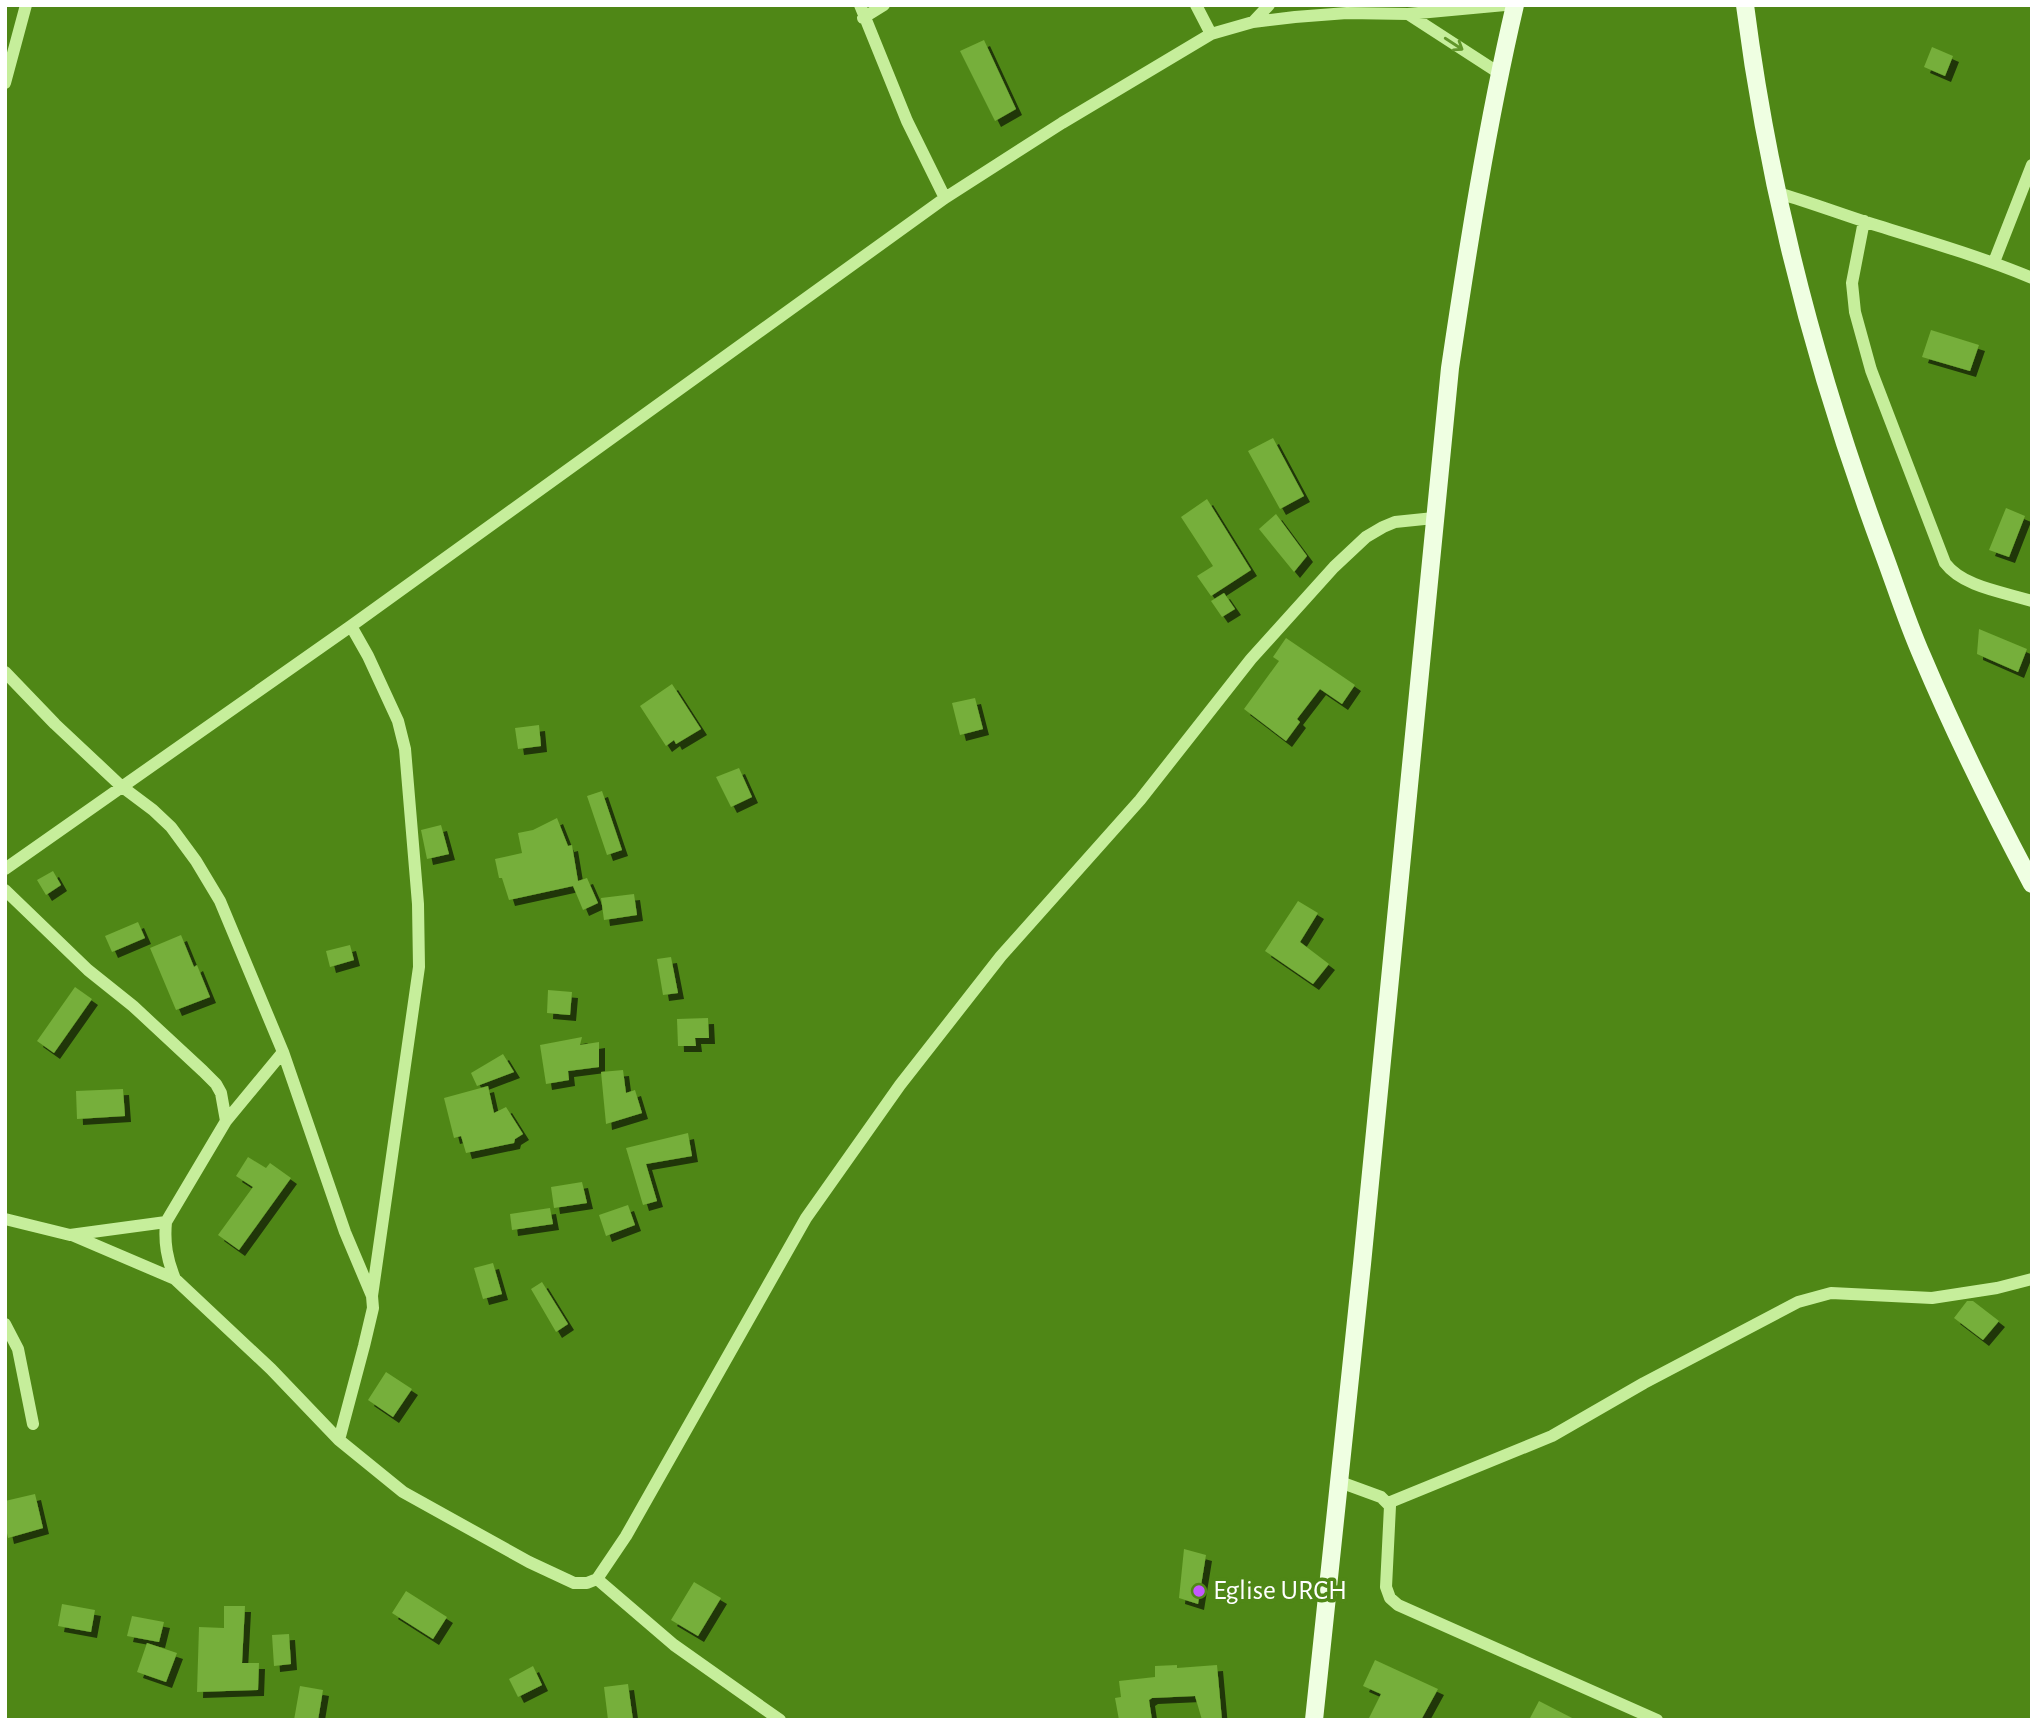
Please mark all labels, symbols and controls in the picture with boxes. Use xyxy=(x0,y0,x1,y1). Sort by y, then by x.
one-way arrow xyxy=(1444,36,1463,51)
place label: Eglise URCH xyxy=(1213,1577,1347,1605)
marker: Eglise URCH xyxy=(1191,1583,1207,1599)

